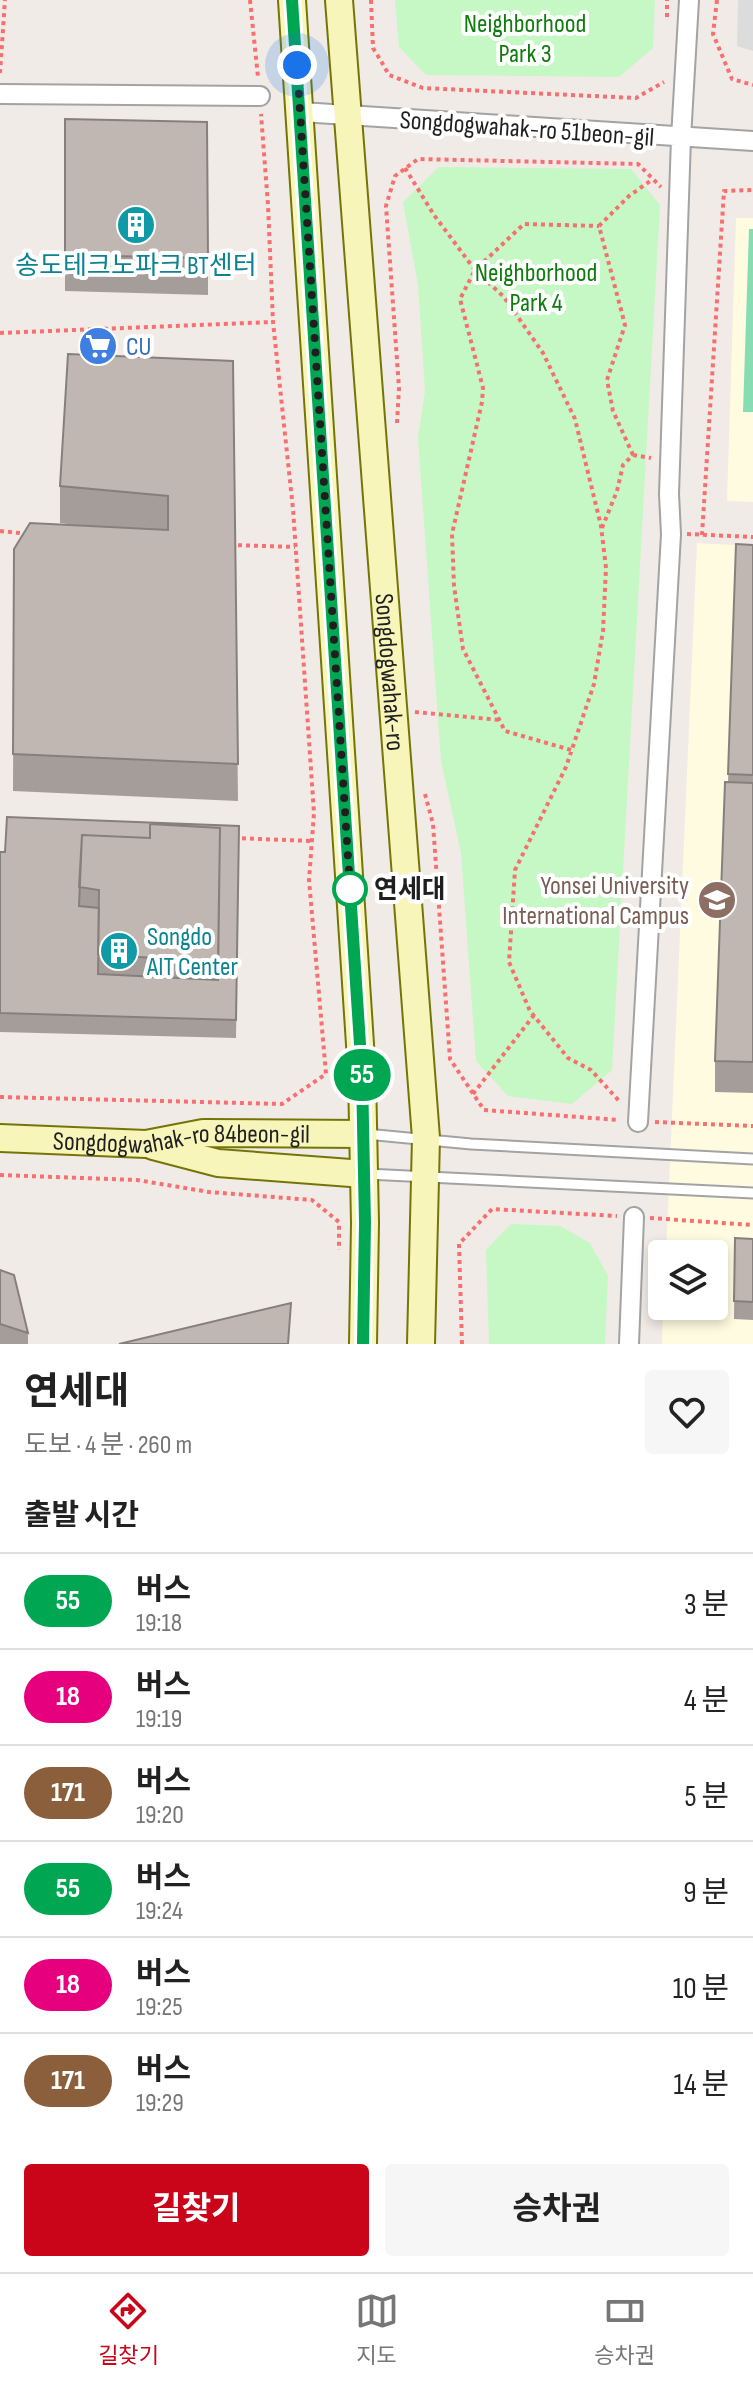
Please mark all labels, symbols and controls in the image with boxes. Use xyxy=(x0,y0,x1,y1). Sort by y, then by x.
park label: Neighborhood Park 3 xyxy=(464,9,586,70)
your location xyxy=(277,45,317,85)
street label: Songdogwahak-ro 51beon-gil xyxy=(399,105,655,154)
building icon: 송도테크노파크 BT센터 xyxy=(115,204,157,246)
place label: 송도테크노파크 BT센터 xyxy=(15,251,257,282)
park label: Neighborhood Park 4 xyxy=(475,258,597,319)
supermarket icon: CU xyxy=(77,325,119,367)
place label: CU xyxy=(126,332,151,363)
street label: Songdogwahak-ro xyxy=(367,592,410,752)
place label: Yonsei University International Campus xyxy=(502,871,689,932)
marker: 연세대 xyxy=(333,872,367,906)
place label: 연세대 xyxy=(374,875,446,906)
school or university icon: Yonsei University International Campus xyxy=(696,879,738,921)
place label: Songdo AIT Center xyxy=(146,922,238,983)
building icon: Songdo AIT Center xyxy=(98,930,140,972)
line badge: 55 xyxy=(326,1049,398,1101)
text: 55 xyxy=(350,1058,374,1091)
street label: Songdogwahak-ro 84beon-gil xyxy=(52,1119,310,1161)
map controls xyxy=(648,1240,728,1320)
button: layers xyxy=(648,1240,728,1320)
text: 연세대 xyxy=(24,1370,129,1415)
button: heart xyxy=(645,1370,729,1454)
text: 도보 · 4 분 · 260 m xyxy=(24,1430,192,1461)
text: 출발 시간 xyxy=(24,1498,139,1534)
text: 버스 xyxy=(136,1572,191,1608)
text: 55 xyxy=(56,1584,80,1617)
text: 3 분 xyxy=(684,1587,729,1623)
text: 19:18 xyxy=(136,1608,182,1639)
text: 버스 xyxy=(136,1668,191,1704)
text: 18 xyxy=(56,1680,80,1713)
text: 4 분 xyxy=(684,1683,729,1719)
text: 19:19 xyxy=(136,1704,182,1735)
text: 버스 xyxy=(136,1764,191,1800)
text: 171 xyxy=(51,1776,85,1809)
text: 5 분 xyxy=(685,1779,729,1815)
text: 19:20 xyxy=(136,1800,184,1831)
text: 버스 xyxy=(136,1860,191,1896)
text: 55 xyxy=(56,1872,80,1905)
text: 9 분 xyxy=(683,1875,729,1911)
text: 19:24 xyxy=(136,1896,183,1927)
text: 버스 xyxy=(136,1956,191,1992)
text: 18 xyxy=(56,1968,80,2001)
text: 10 분 xyxy=(673,1971,729,2007)
text: 19:25 xyxy=(136,1992,183,2023)
text: 버스 xyxy=(136,2052,191,2088)
text: 171 xyxy=(51,2064,85,2097)
text: 14 분 xyxy=(674,2067,729,2103)
text: 19:29 xyxy=(136,2088,184,2119)
button: 길찾기 xyxy=(24,2164,369,2256)
button: 승차권 xyxy=(385,2164,729,2256)
tab: 길찾기 xyxy=(98,2289,159,2370)
tab: 지도 xyxy=(355,2289,399,2370)
tab: 승차권 xyxy=(594,2289,655,2370)

